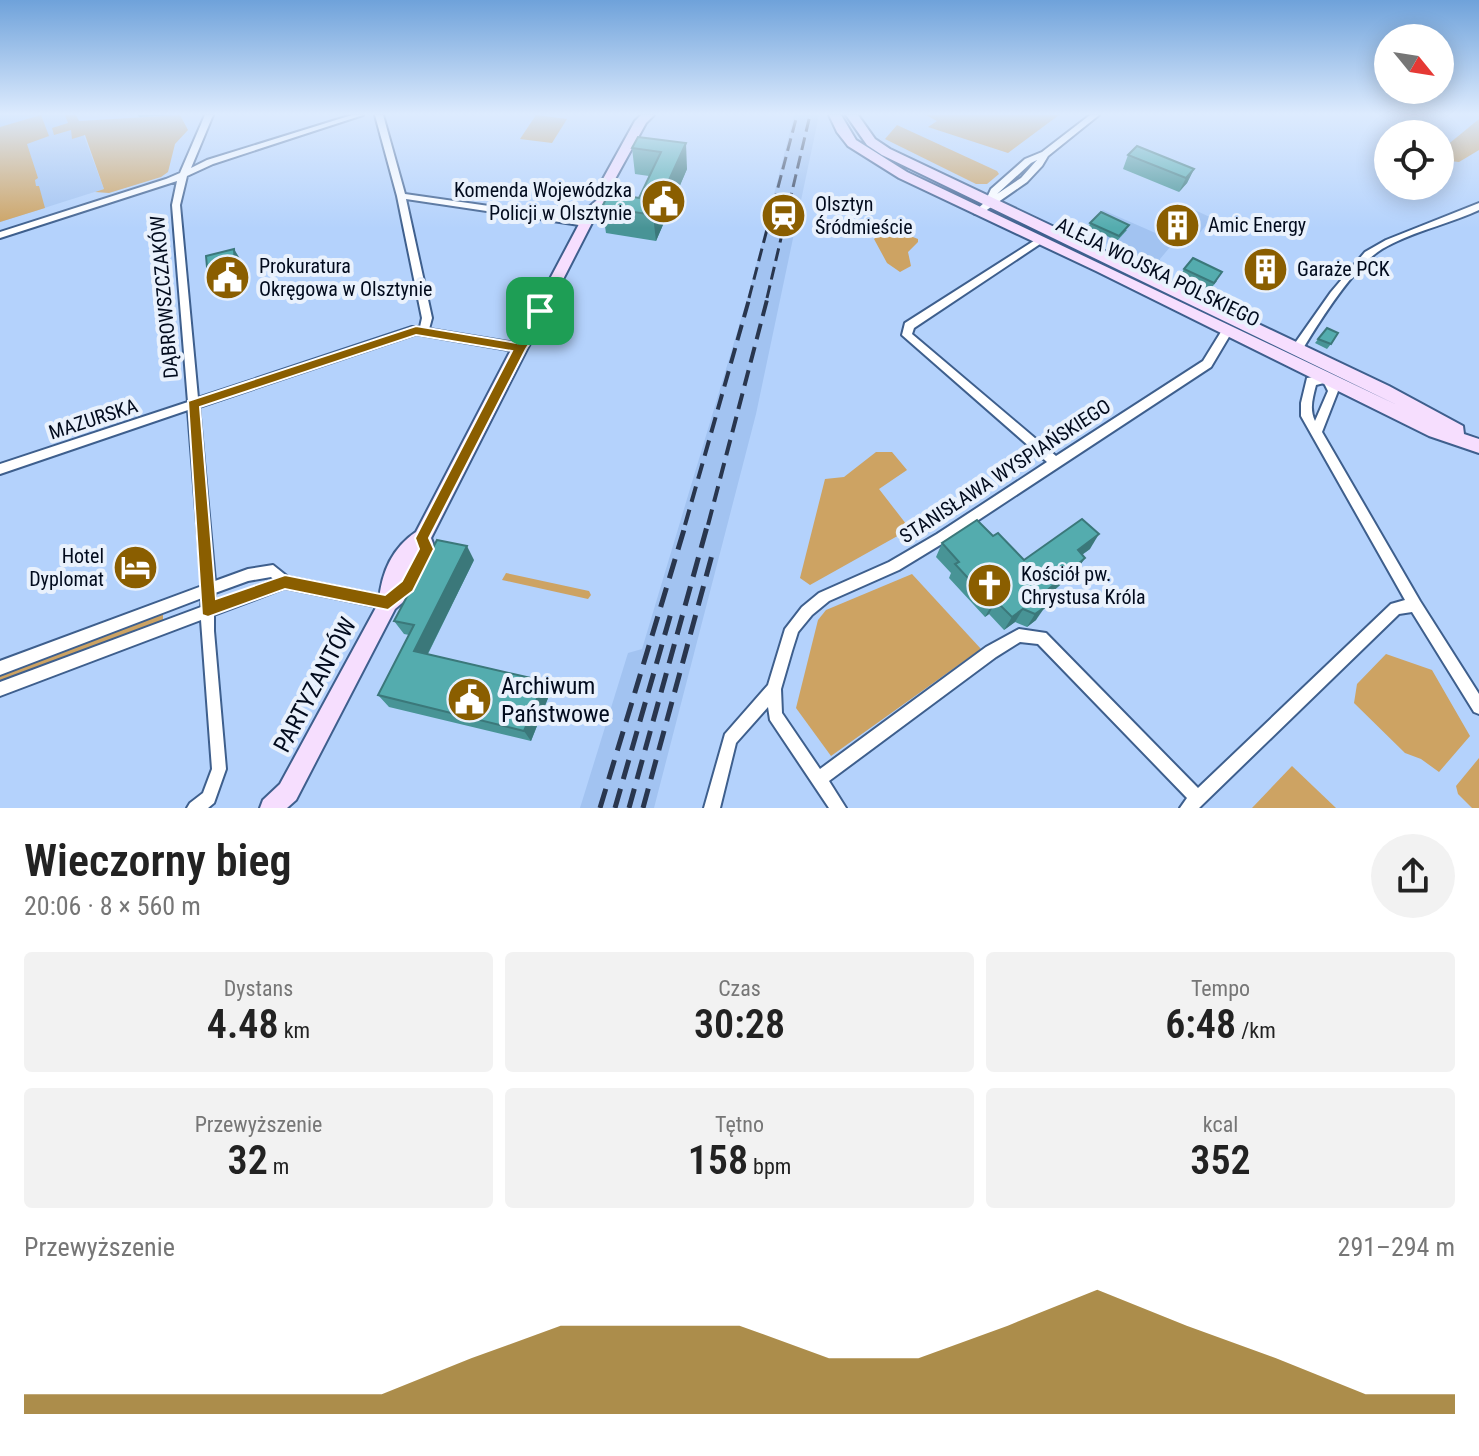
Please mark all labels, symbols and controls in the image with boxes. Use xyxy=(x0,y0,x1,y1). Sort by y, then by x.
north arrow xyxy=(1374,24,1454,104)
map controls xyxy=(1374,24,1454,200)
button: locate xyxy=(1374,120,1454,200)
public building icon: Komenda Wojewódzka Policji w Olsztynie xyxy=(639,177,687,225)
place label: Komenda Wojewódzka Policji w Olsztynie xyxy=(454,178,632,225)
station icon: Olsztyn Śródmieście xyxy=(760,192,808,240)
place label: Olsztyn Śródmieście xyxy=(815,192,913,239)
building icon: Amic Energy xyxy=(1153,201,1201,249)
street label: ALEJA WOJSKA POLSKIEGO xyxy=(1052,212,1264,332)
place label: Amic Energy xyxy=(1208,213,1306,237)
street label: DĄBROWSZCZAKÓW xyxy=(145,215,183,379)
building icon: Garaże PCK xyxy=(1242,245,1290,293)
public building icon: Prokuratura Okręgowa w Olsztynie xyxy=(204,253,252,301)
place label: Prokuratura Okręgowa w Olsztynie xyxy=(259,254,432,301)
place label: Garaże PCK xyxy=(1297,257,1390,281)
pin xyxy=(506,277,574,345)
icon: arrive xyxy=(518,289,562,333)
street label: MAZURSKA xyxy=(46,393,141,445)
street label: STANISŁAWA WYSPIAŃSKIEGO xyxy=(895,394,1115,548)
hotel icon: Hotel Dyplomat xyxy=(111,543,159,591)
place label: Hotel Dyplomat xyxy=(29,544,104,591)
church icon: Kościół pw. Chrystusa Króla xyxy=(966,561,1014,609)
place label: Kościół pw. Chrystusa Króla xyxy=(1021,562,1146,609)
street label: PARTYZANTÓW xyxy=(268,613,362,757)
place label: Archiwum Państwowe xyxy=(501,672,610,728)
public building icon: Archiwum Państwowe xyxy=(446,676,494,724)
button: share xyxy=(1371,834,1455,918)
text: Wieczorny bieg xyxy=(24,835,291,887)
text: 20:06 · 8 × 560 m xyxy=(24,891,201,921)
text: Dystans xyxy=(224,976,293,1001)
text: Czas xyxy=(718,976,761,1001)
text: Tempo xyxy=(1191,976,1250,1001)
text: 4.48 xyxy=(207,1001,279,1048)
text: 30:28 xyxy=(694,1001,785,1048)
text: 6:48 xyxy=(1165,1001,1236,1048)
text: km xyxy=(279,1018,310,1043)
text: /km xyxy=(1236,1018,1276,1043)
text: Przewyższenie xyxy=(195,1112,322,1137)
text: Tętno xyxy=(715,1112,764,1137)
text: kcal xyxy=(1203,1112,1238,1137)
text: 32 xyxy=(228,1137,268,1184)
text: 158 xyxy=(688,1137,748,1184)
text: 352 xyxy=(1190,1137,1251,1184)
text: m xyxy=(268,1154,289,1179)
text: bpm xyxy=(748,1154,791,1179)
text: Przewyższenie xyxy=(24,1232,175,1262)
text: 291–294 m xyxy=(1338,1232,1455,1262)

